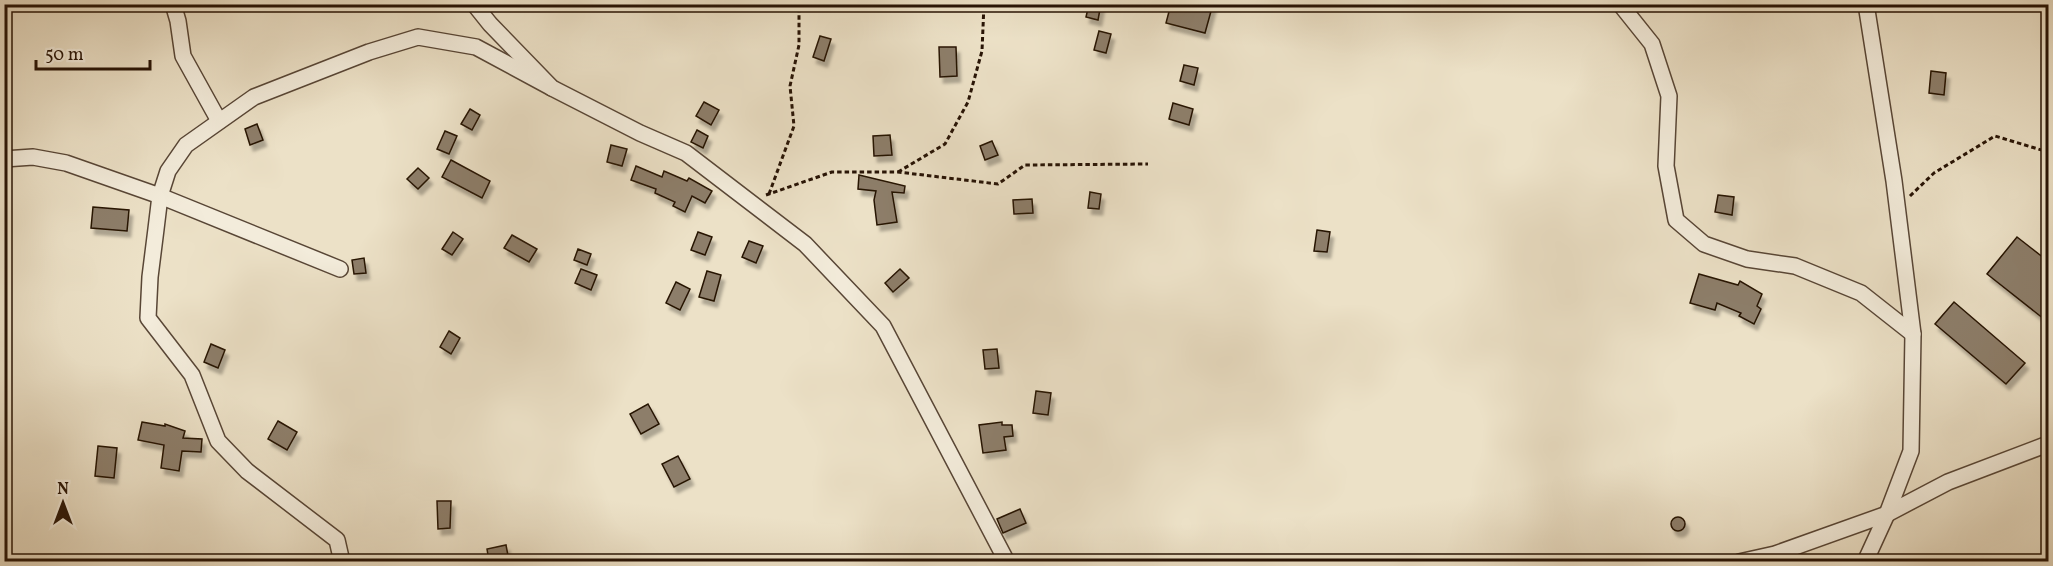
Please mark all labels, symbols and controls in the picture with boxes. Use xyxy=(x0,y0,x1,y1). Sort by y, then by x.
scale bar xyxy=(36,33,150,71)
text: 50 m xyxy=(45,43,84,68)
north arrow xyxy=(33,473,93,533)
text: N xyxy=(57,479,69,501)

